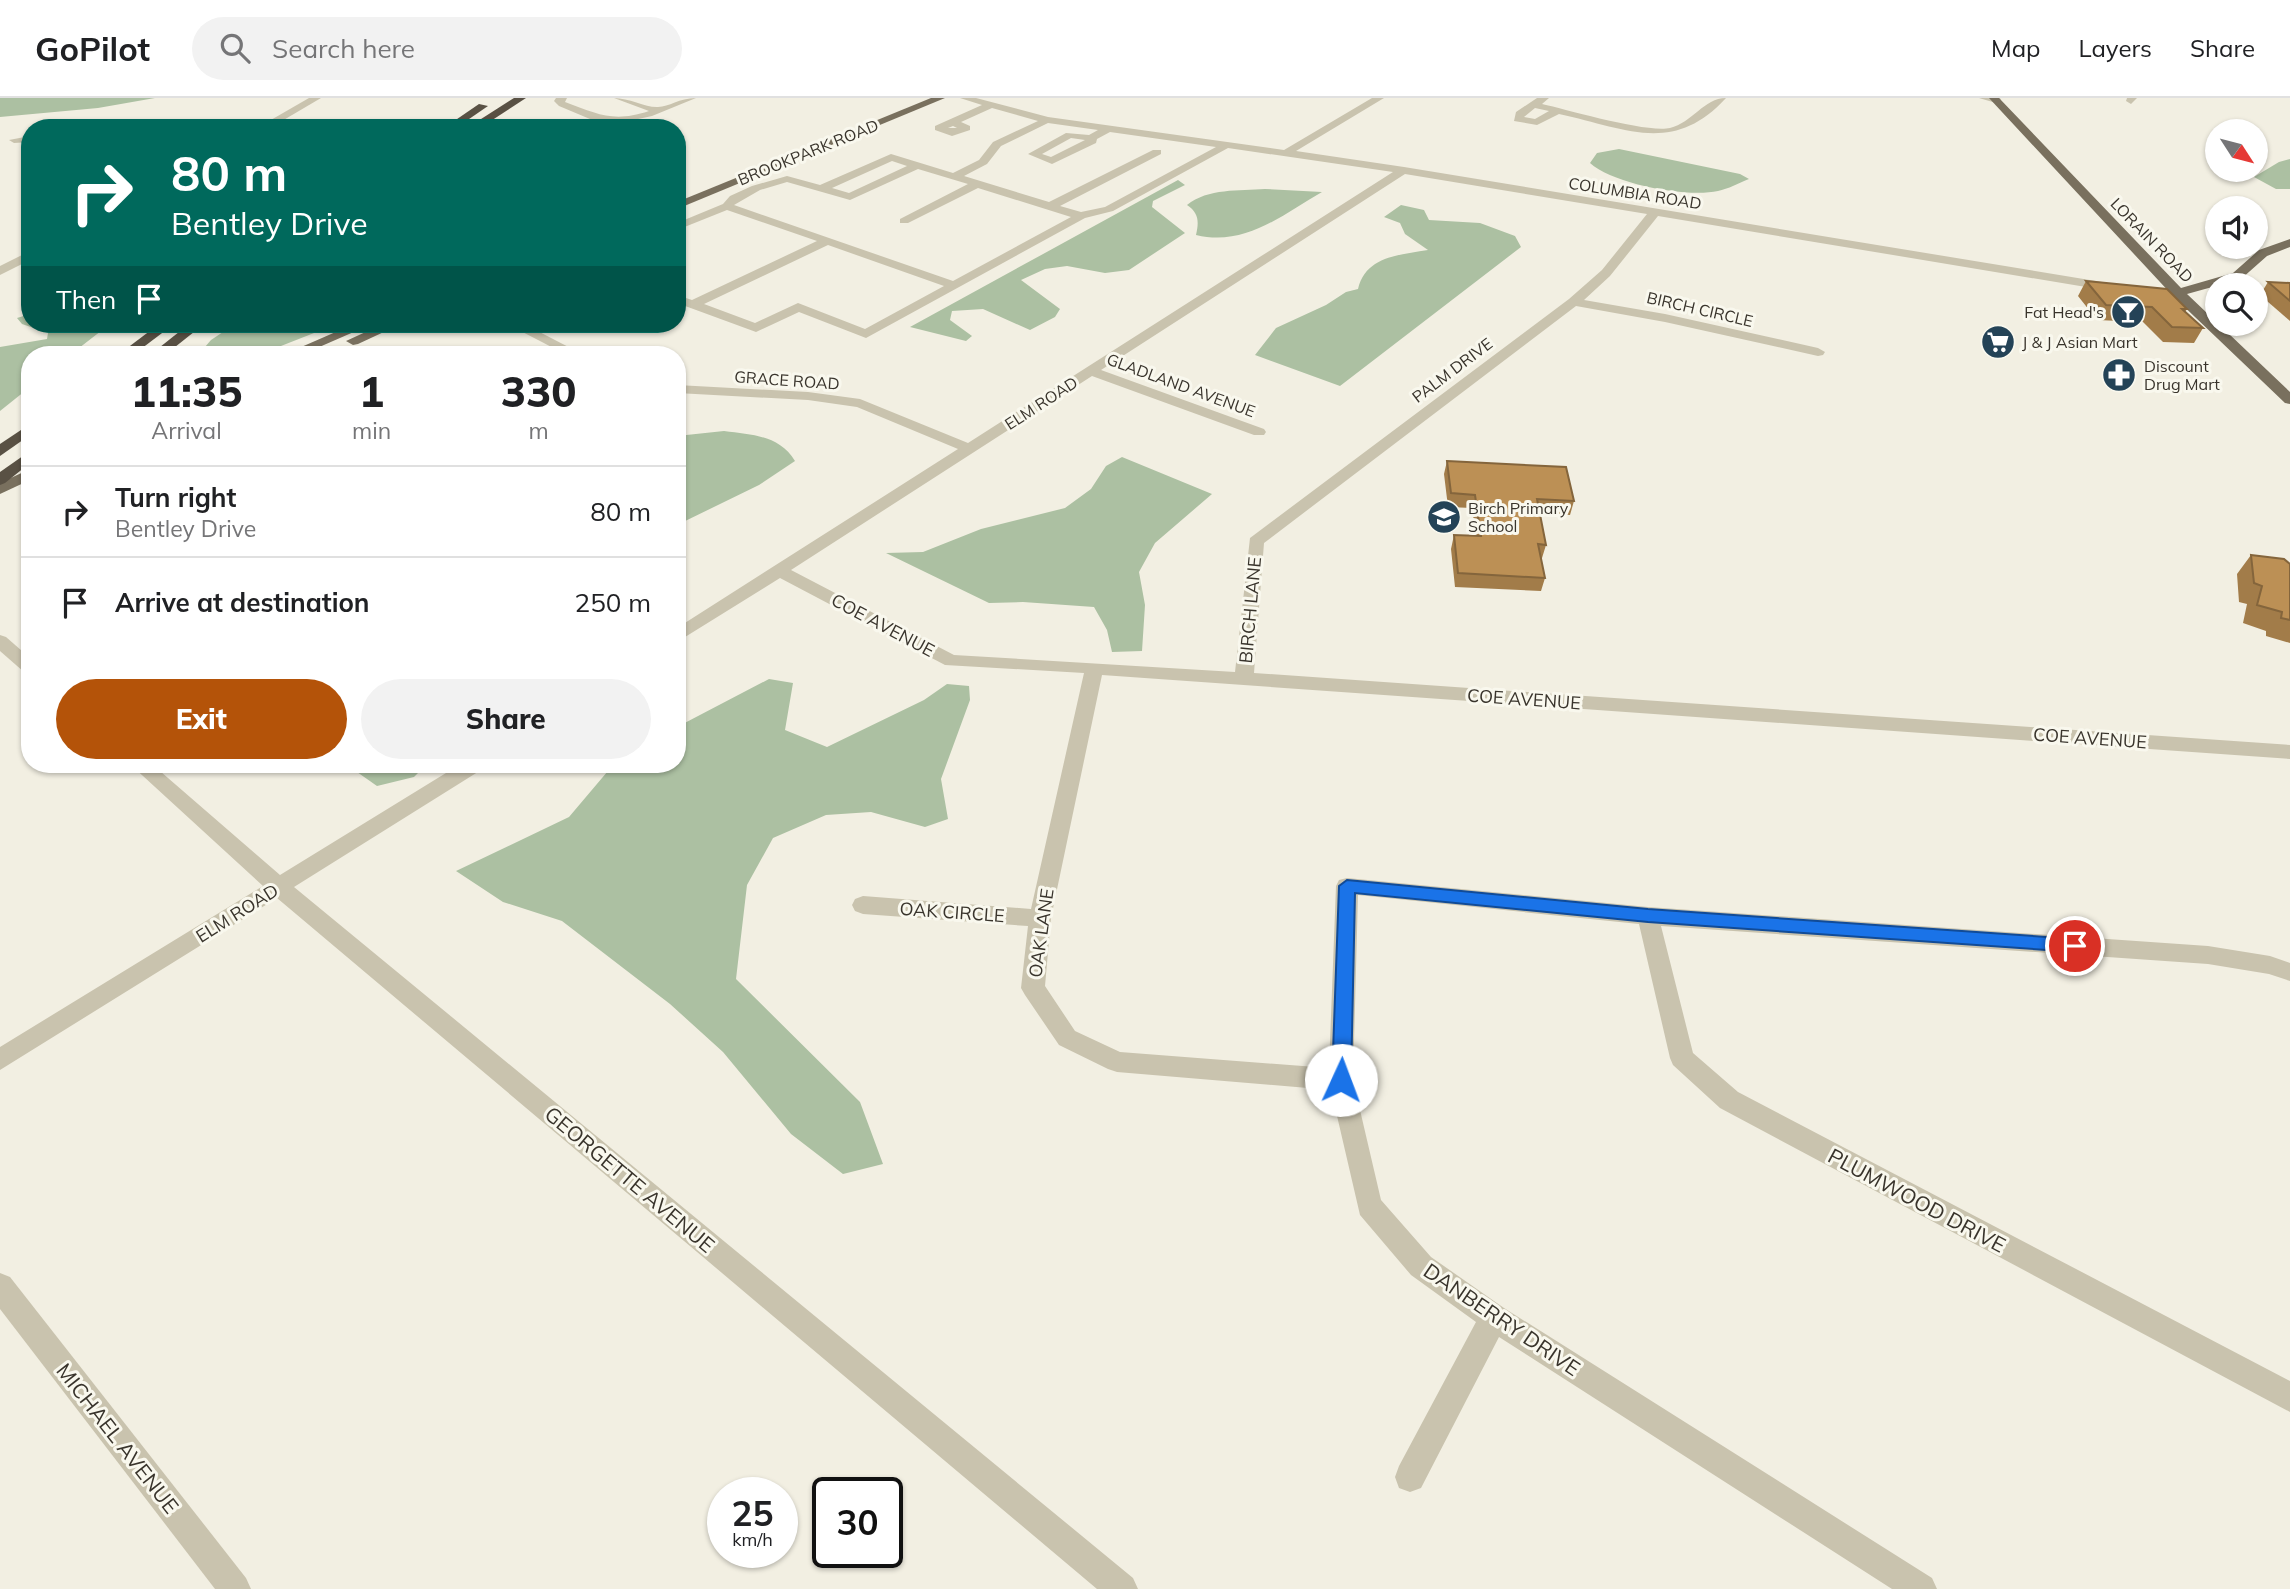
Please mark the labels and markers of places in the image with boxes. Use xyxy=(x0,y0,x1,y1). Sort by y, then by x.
bar icon: Fat Head's xyxy=(2109,293,2147,331)
place label: Fat Head's xyxy=(2024,302,2104,322)
supermarket icon: J & J Asian Mart xyxy=(1979,323,2017,361)
place label: J & J Asian Mart xyxy=(2022,332,2138,352)
pharmacy icon: Discount Drug Mart xyxy=(2100,356,2138,394)
place label: Discount Drug Mart xyxy=(2144,356,2220,394)
school or university icon: Birch Primary School xyxy=(1425,498,1463,536)
place label: Birch Primary School xyxy=(1468,498,1569,536)
pin xyxy=(2045,916,2105,976)

